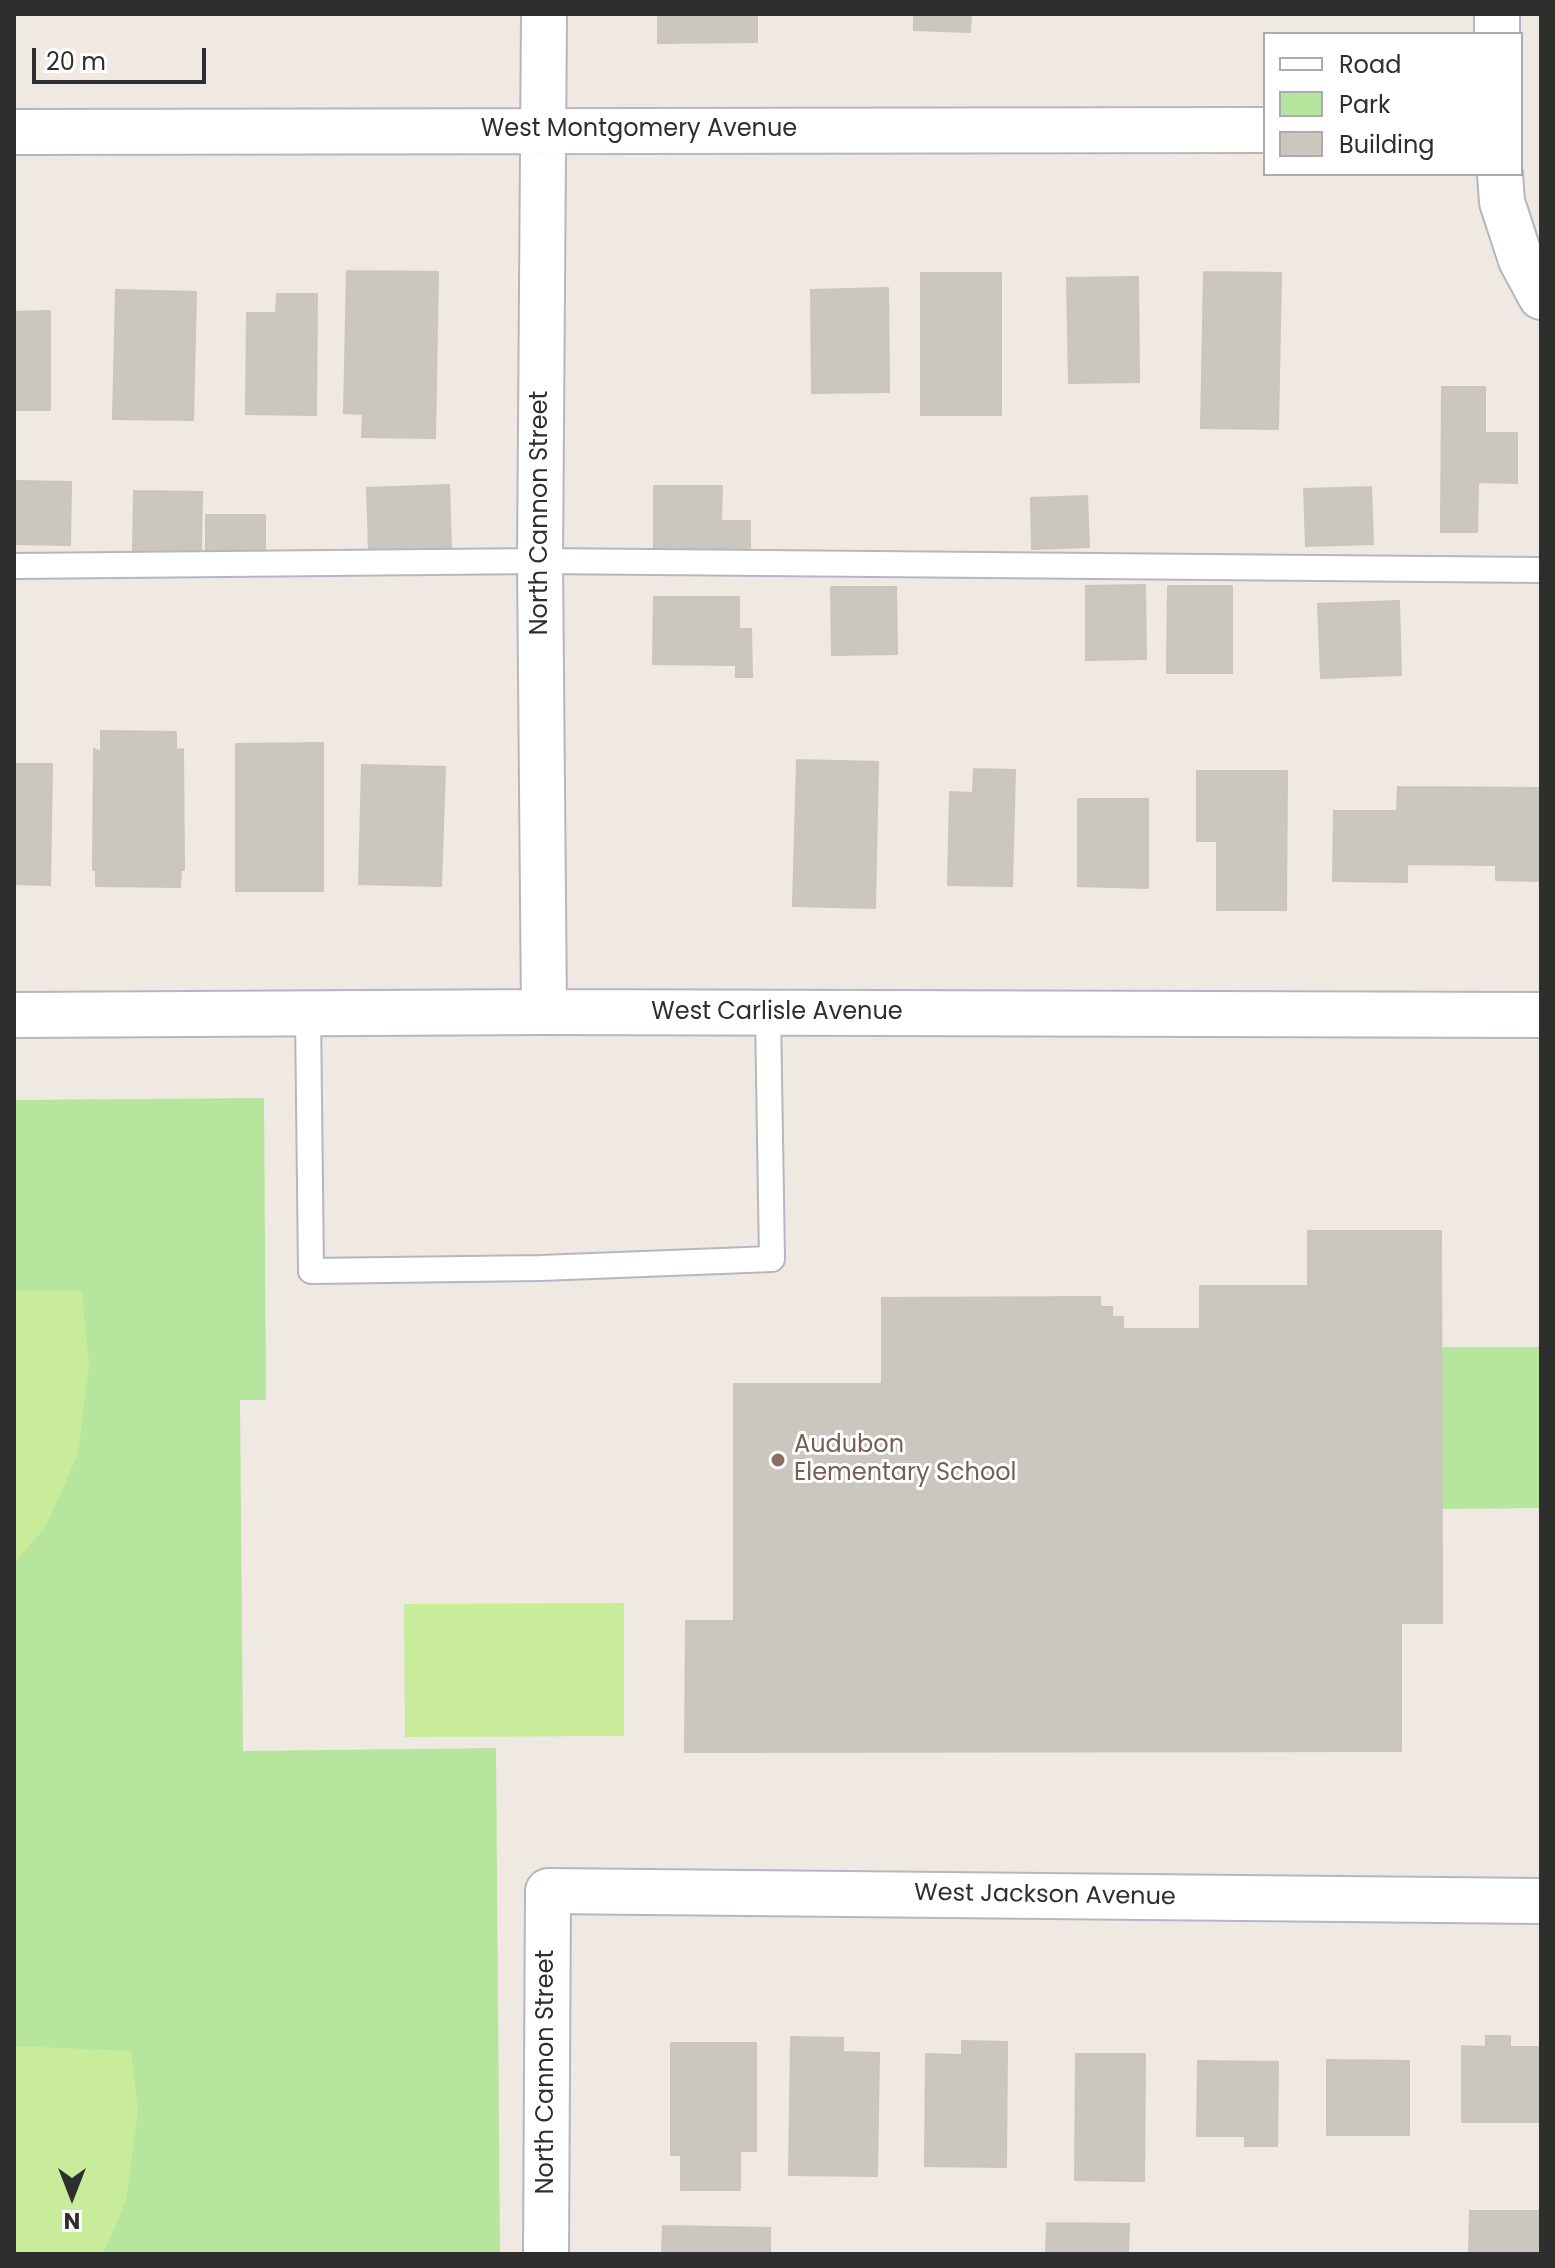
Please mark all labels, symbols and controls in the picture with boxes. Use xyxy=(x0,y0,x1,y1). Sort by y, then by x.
scale bar xyxy=(36,32,210,82)
legend xyxy=(1263,32,1523,176)
text: 20 m xyxy=(46,45,106,78)
text: Road xyxy=(1339,48,1401,81)
text: Park xyxy=(1339,88,1390,121)
street label: West Montgomery Avenue xyxy=(481,116,797,144)
text: Building xyxy=(1339,128,1435,161)
street label: North Cannon Street xyxy=(527,391,555,635)
street label: West Carlisle Avenue xyxy=(651,999,903,1027)
place label: Audubon Elementary School xyxy=(794,1432,1017,1488)
marker: Audubon Elementary School xyxy=(769,1451,787,1469)
street label: West Jackson Avenue xyxy=(914,1879,1176,1913)
street label: North Cannon Street xyxy=(533,1950,561,2194)
north arrow xyxy=(32,2156,112,2236)
text: N xyxy=(64,2205,80,2236)

